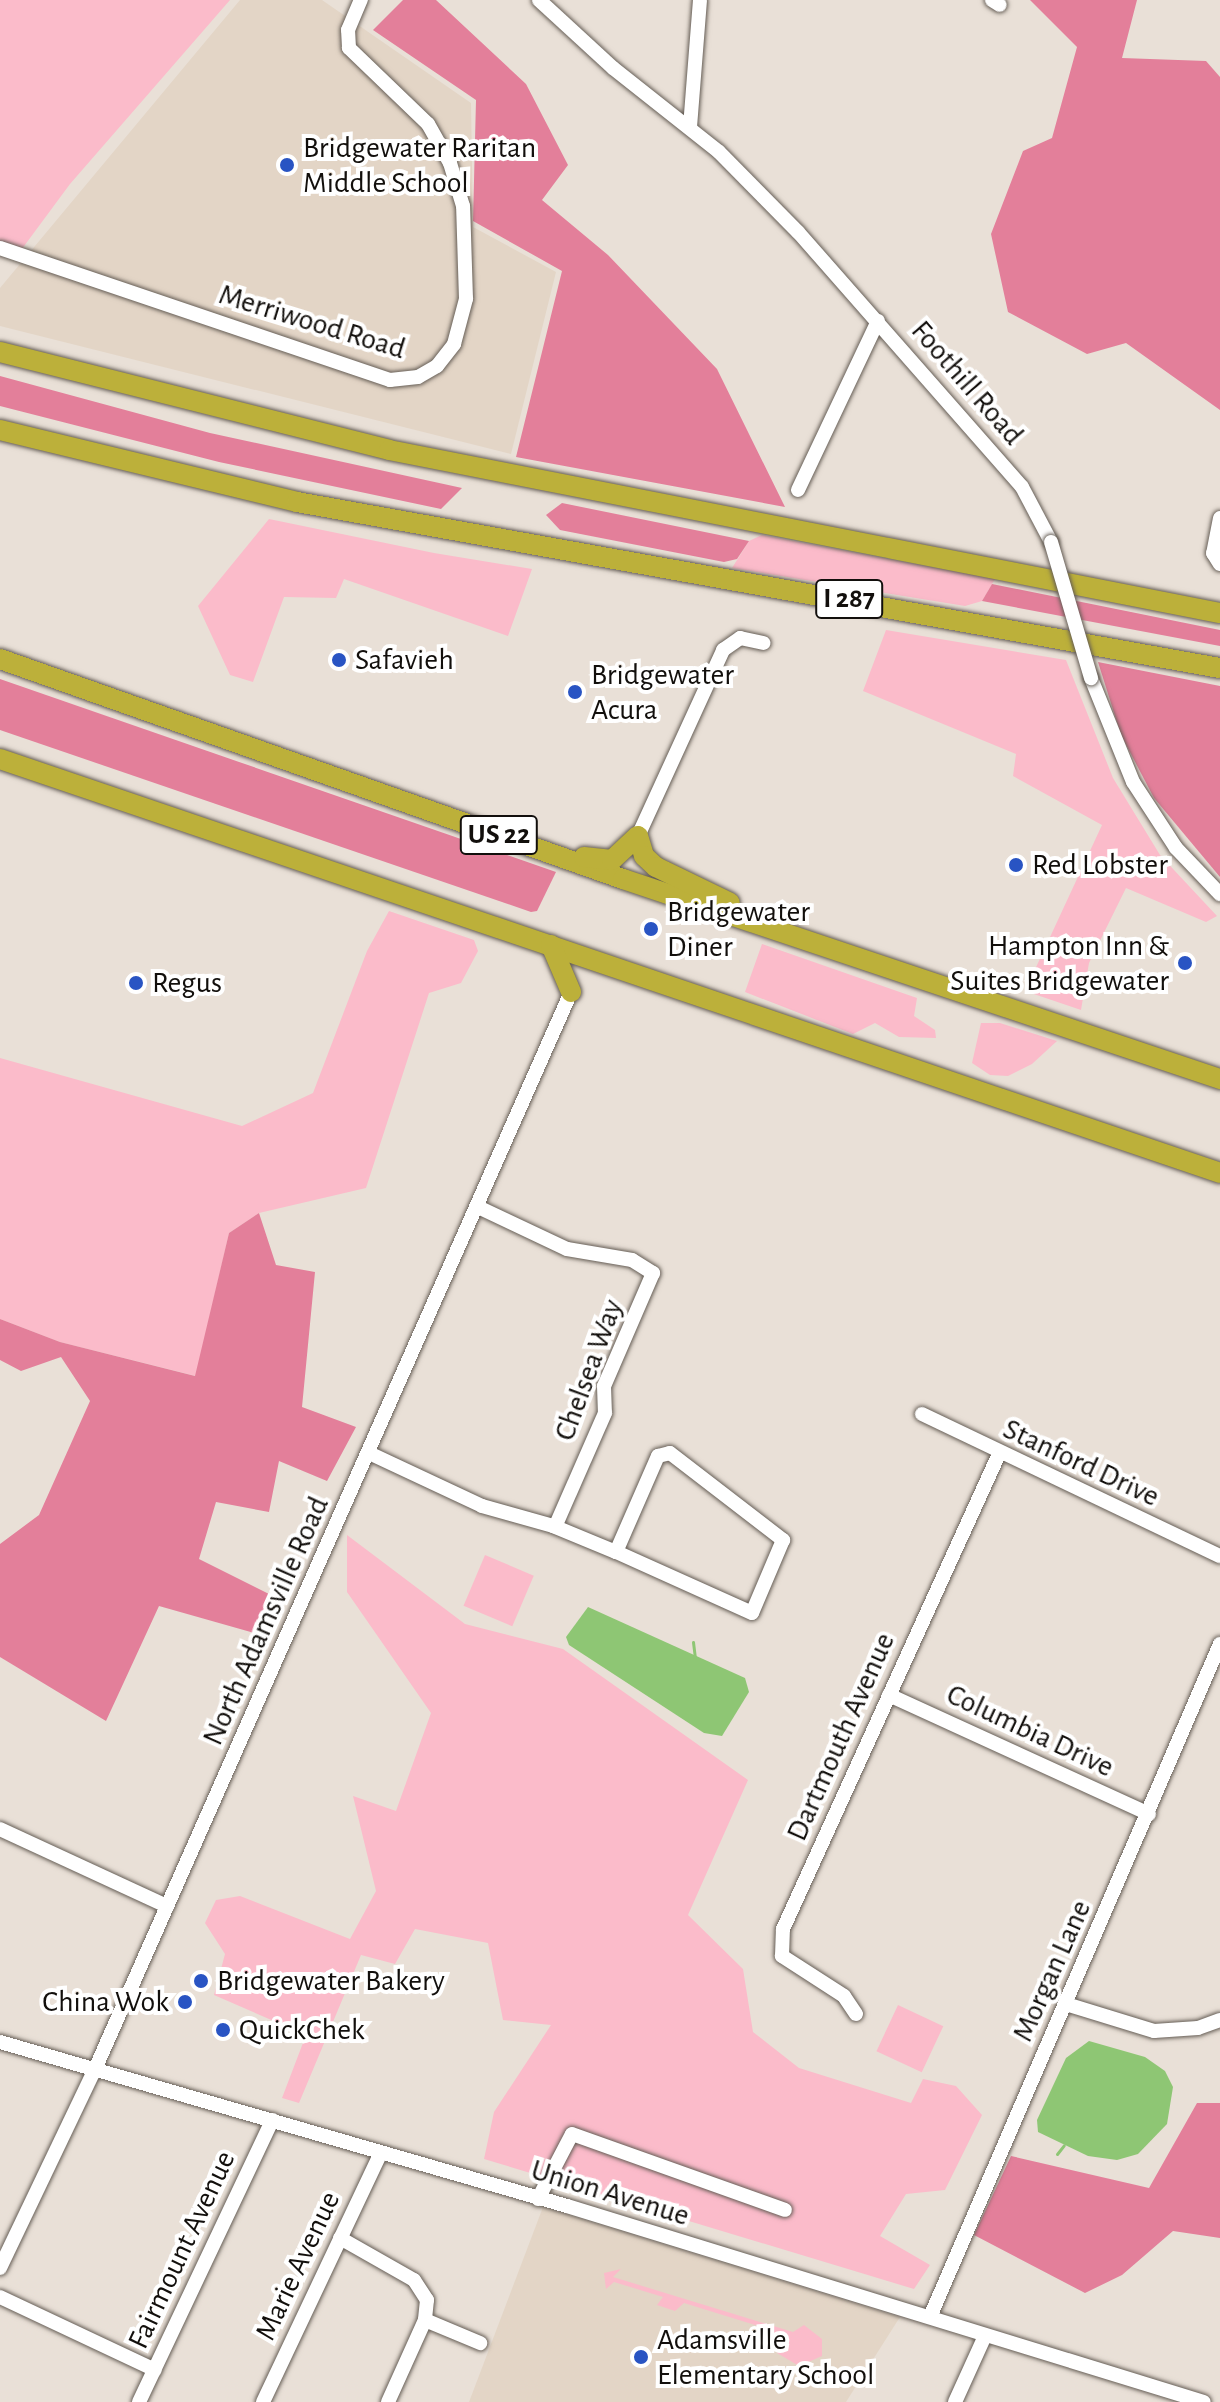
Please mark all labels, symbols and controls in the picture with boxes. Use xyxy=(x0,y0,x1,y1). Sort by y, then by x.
place label: Bridgewater Raritan Middle School xyxy=(303,130,536,200)
marker: Bridgewater Raritan Middle School xyxy=(278,156,296,174)
street label: Merriwood Road xyxy=(214,277,410,367)
street label: Foothill Road xyxy=(903,313,1031,453)
road number: I 287 xyxy=(815,575,883,623)
place label: Safavieh xyxy=(355,642,454,678)
marker: Safavieh xyxy=(330,651,348,669)
place label: Bridgewater Acura xyxy=(591,657,734,728)
marker: Bridgewater Acura xyxy=(566,683,584,701)
road number: US 22 xyxy=(459,811,539,859)
place label: Red Lobster xyxy=(1032,847,1168,883)
marker: Red Lobster xyxy=(1007,856,1025,874)
place label: Bridgewater Diner xyxy=(667,894,810,964)
marker: Bridgewater Diner xyxy=(642,920,660,938)
place label: Hampton Inn & Suites Bridgewater xyxy=(950,928,1169,998)
marker: Hampton Inn & Suites Bridgewater xyxy=(1176,954,1194,972)
place label: Regus xyxy=(152,965,222,1001)
marker: Regus xyxy=(127,974,145,992)
street label: Chelsea Way xyxy=(547,1294,631,1446)
street label: Stanford Drive xyxy=(997,1411,1165,1515)
street label: North Adamsville Road xyxy=(195,1491,337,1751)
street label: Dartmouth Avenue xyxy=(779,1627,903,1847)
street label: Columbia Drive xyxy=(941,1677,1119,1785)
street label: Morgan Lane xyxy=(1005,1895,1099,2047)
place label: Bridgewater Bakery xyxy=(217,1963,445,1999)
marker: Bridgewater Bakery xyxy=(192,1972,210,1990)
place label: China Wok xyxy=(42,1984,169,2020)
marker: China Wok xyxy=(176,1993,194,2011)
place label: QuickChek xyxy=(239,2012,365,2048)
marker: QuickChek xyxy=(214,2021,232,2039)
street label: Fairmount Avenue xyxy=(120,2145,244,2355)
street label: Union Avenue xyxy=(527,2152,693,2234)
street label: Marie Avenue xyxy=(248,2186,348,2346)
place label: Adamsville Elementary School xyxy=(657,2322,874,2392)
marker: Adamsville Elementary School xyxy=(632,2348,650,2366)

